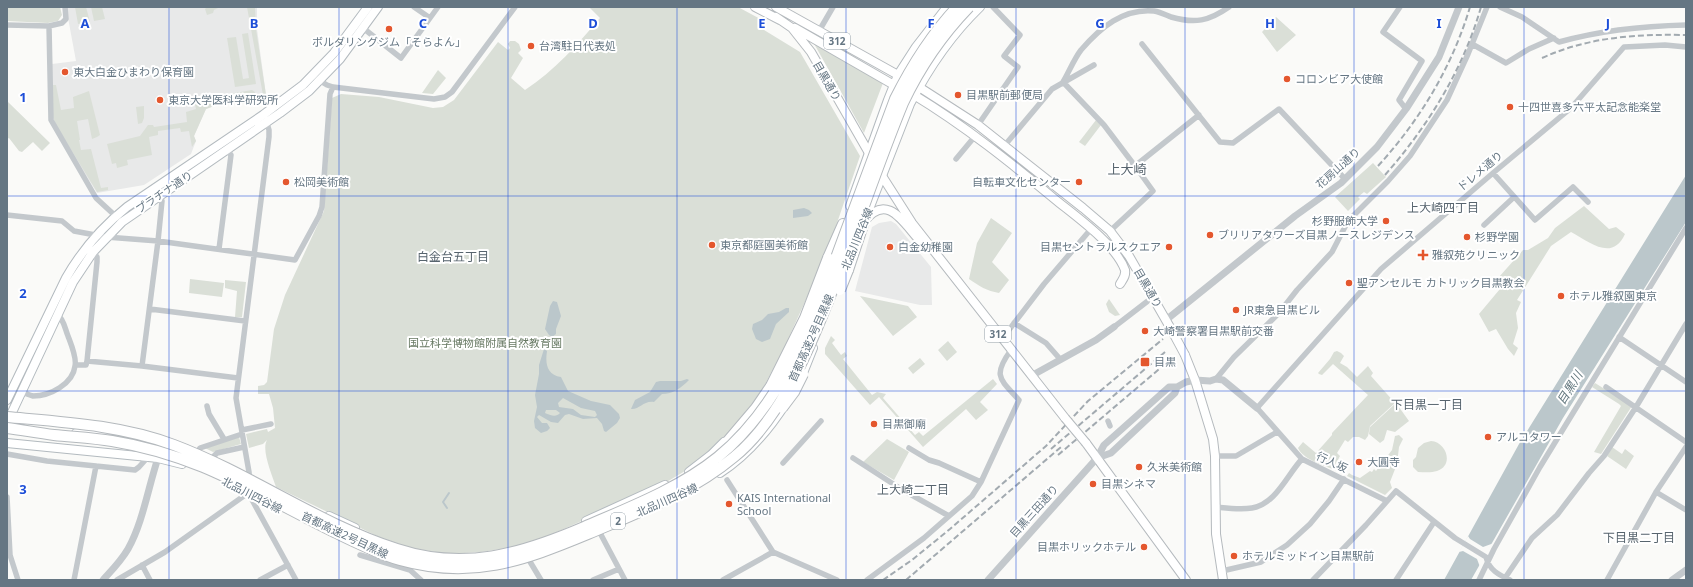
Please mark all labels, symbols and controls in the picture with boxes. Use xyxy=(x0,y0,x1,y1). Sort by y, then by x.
text: A xyxy=(81,14,90,32)
text: B xyxy=(250,14,258,32)
text: C xyxy=(419,14,427,32)
text: D xyxy=(588,14,598,32)
text: E xyxy=(758,14,766,32)
text: F xyxy=(927,14,935,32)
text: G xyxy=(1095,14,1105,32)
text: H xyxy=(1265,14,1275,32)
text: I xyxy=(1436,14,1442,32)
text: J xyxy=(1605,14,1610,32)
marker: ボルダリングジム「そらよん」 xyxy=(384,24,394,34)
road number: 312 xyxy=(824,33,850,49)
place label: ボルダリングジム「そらよん」 xyxy=(312,34,466,49)
place label: 台湾駐日代表処 xyxy=(539,38,616,53)
marker: 台湾駐日代表処 xyxy=(526,41,536,51)
street label: 目黒通り xyxy=(810,58,845,104)
place label: 東大白金ひまわり保育園 xyxy=(73,64,194,79)
marker: 東大白金ひまわり保育園 xyxy=(60,67,70,77)
place label: コロンビア大使館 xyxy=(1295,71,1383,86)
marker: コロンビア大使館 xyxy=(1282,74,1292,84)
place label: 目黒駅前郵便局 xyxy=(966,87,1043,102)
text: 1 xyxy=(19,88,27,106)
marker: 目黒駅前郵便局 xyxy=(953,90,963,100)
place label: 東京大学医科学研究所 xyxy=(168,92,279,107)
marker: 東京大学医科学研究所 xyxy=(155,95,165,105)
place label: 十四世喜多六平太記念能楽堂 xyxy=(1518,99,1661,114)
marker: 十四世喜多六平太記念能楽堂 xyxy=(1505,102,1515,112)
street label: 花房山通り xyxy=(1312,144,1363,192)
street label: ドレメ通り xyxy=(1454,147,1506,194)
district label: 上大崎 xyxy=(1107,160,1147,178)
street label: プラチナ通り xyxy=(132,167,195,216)
place label: 松岡美術館 xyxy=(294,174,349,189)
place label: 自転車文化センター xyxy=(972,174,1071,189)
marker: 松岡美術館 xyxy=(281,177,291,187)
marker: 自転車文化センター xyxy=(1074,177,1084,187)
district label: 上大崎四丁目 xyxy=(1407,199,1479,216)
street label: 北品川四谷線 xyxy=(837,205,876,272)
place label: 杉野服飾大学 xyxy=(1312,213,1378,228)
marker: 杉野服飾大学 xyxy=(1381,216,1391,226)
place label: ブリリアタワーズ目黒ノースレジデンス xyxy=(1218,227,1415,242)
place label: 杉野学園 xyxy=(1475,229,1519,244)
marker: ブリリアタワーズ目黒ノースレジデンス xyxy=(1205,230,1215,240)
marker: 杉野学園 xyxy=(1462,232,1472,242)
place label: 東京都庭園美術館 xyxy=(720,237,808,252)
place label: 白金幼稚園 xyxy=(898,239,953,254)
place label: 目黒セントラルスクエア xyxy=(1040,239,1161,254)
marker: 東京都庭園美術館 xyxy=(707,240,717,250)
marker: 白金幼稚園 xyxy=(885,242,895,252)
marker: 目黒セントラルスクエア xyxy=(1164,242,1174,252)
place label: 雅叙苑クリニック xyxy=(1432,247,1520,262)
district label: 白金台五丁目 xyxy=(417,248,489,265)
marker: 雅叙苑クリニック xyxy=(1417,249,1429,261)
street label: 目黒通り xyxy=(1131,265,1166,311)
place label: 聖アンセルモ カトリック目黒教会 xyxy=(1357,275,1524,290)
marker: 聖アンセルモ カトリック目黒教会 xyxy=(1344,278,1354,288)
text: 2 xyxy=(19,284,27,302)
place label: ホテル雅叙園東京 xyxy=(1569,288,1657,303)
marker: ホテル雅叙園東京 xyxy=(1556,291,1566,301)
street label: 首都高速2号目黒線 xyxy=(785,292,837,384)
place label: JR東急目黒ビル xyxy=(1243,302,1320,317)
marker: JR東急目黒ビル xyxy=(1231,305,1241,315)
place label: 大崎警察署目黒駅前交番 xyxy=(1153,323,1274,338)
road number: 312 xyxy=(985,326,1011,342)
marker: 大崎警察署目黒駅前交番 xyxy=(1140,326,1150,336)
park label: 国立科学博物館附属自然教育園 xyxy=(408,335,562,350)
place label: 目黒 xyxy=(1154,354,1176,369)
marker: 目黒 xyxy=(1139,356,1151,368)
water label: 目黒川 xyxy=(1553,366,1587,408)
district label: 下目黒一丁目 xyxy=(1391,396,1463,413)
place label: 目黒御廟 xyxy=(882,416,926,431)
marker: 目黒御廟 xyxy=(869,419,879,429)
place label: アルコタワー xyxy=(1496,429,1562,444)
marker: アルコタワー xyxy=(1483,432,1493,442)
street label: 行人坂 xyxy=(1314,448,1350,475)
place label: 大圓寺 xyxy=(1367,454,1400,469)
marker: 大圓寺 xyxy=(1354,457,1364,467)
place label: 久米美術館 xyxy=(1147,459,1202,474)
marker: 久米美術館 xyxy=(1134,462,1144,472)
street label: 北品川四谷線 xyxy=(219,473,285,516)
place label: 目黒シネマ xyxy=(1101,476,1156,491)
street label: 北品川四谷線 xyxy=(634,479,700,520)
marker: 目黒シネマ xyxy=(1088,479,1098,489)
text: 3 xyxy=(19,480,27,498)
district label: 上大崎二丁目 xyxy=(877,481,949,498)
street label: 目黒三田通り xyxy=(1006,481,1061,540)
place label: KAIS International School xyxy=(737,490,831,518)
marker: KAIS International School xyxy=(724,499,734,509)
street label: 首都高速2号目黒線 xyxy=(299,508,391,561)
road number: 2 xyxy=(611,513,625,529)
district label: 下目黒二丁目 xyxy=(1603,529,1675,546)
place label: 目黒ホリックホテル xyxy=(1037,539,1136,554)
marker: 目黒ホリックホテル xyxy=(1139,542,1149,552)
place label: ホテルミッドイン目黒駅前 xyxy=(1242,548,1374,563)
marker: ホテルミッドイン目黒駅前 xyxy=(1229,551,1239,561)

